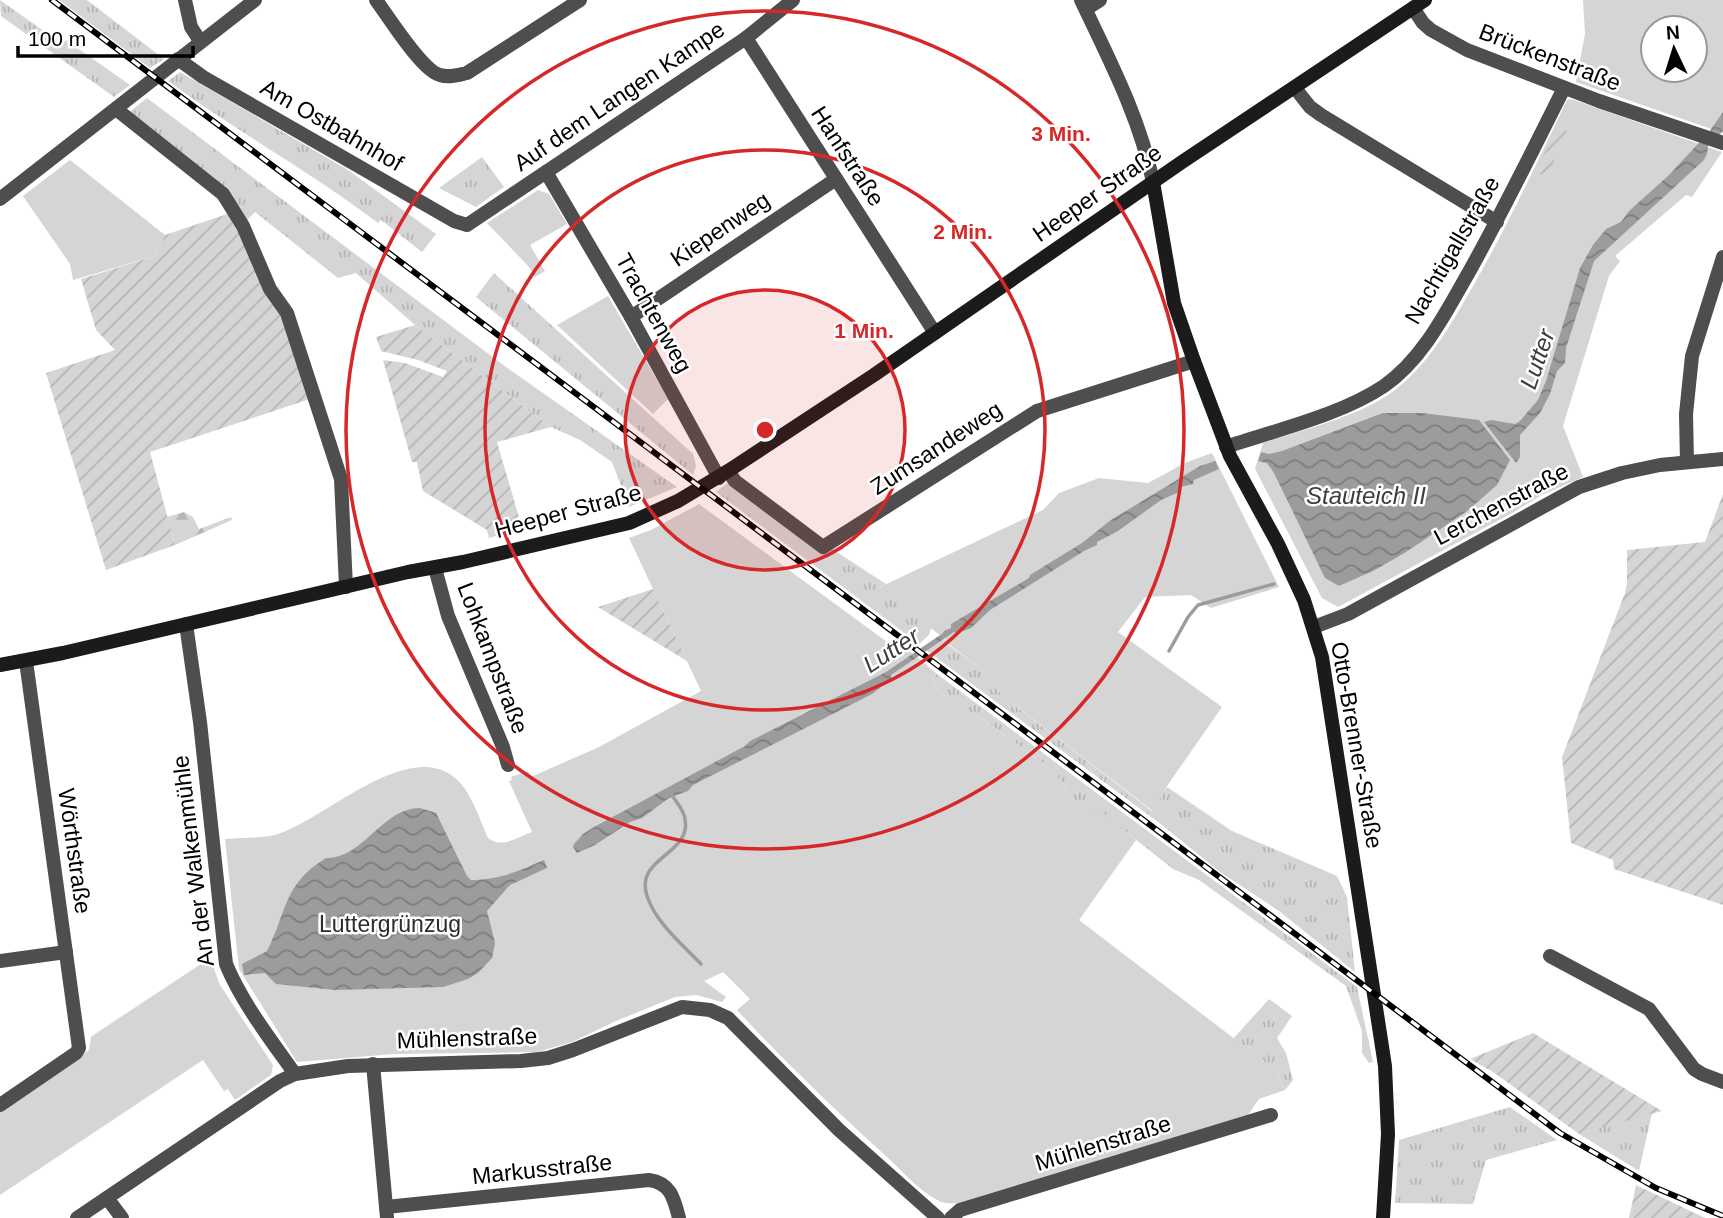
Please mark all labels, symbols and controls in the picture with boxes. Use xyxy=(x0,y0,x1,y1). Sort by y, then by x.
scale bar xyxy=(18,14,192,58)
north arrow xyxy=(1639,14,1709,84)
street label: Auf dem Langen Kampe xyxy=(509,16,729,176)
street label: Brückenstraße xyxy=(1476,18,1624,96)
text: N xyxy=(1665,22,1680,43)
text: 100 m xyxy=(28,27,86,50)
street label: Am Ostbahnhof xyxy=(256,74,408,177)
street label: Hanfstraße xyxy=(806,101,890,211)
text: 3 Min. xyxy=(1031,122,1091,145)
street label: Heeper Straße xyxy=(1028,139,1166,247)
street label: Nachtigallstraße xyxy=(1399,172,1505,328)
street label: Kiepenweg xyxy=(666,186,774,272)
text: 2 Min. xyxy=(933,220,993,243)
street label: Trachtenweg xyxy=(611,249,697,377)
text: 1 Min. xyxy=(834,319,894,342)
water label: Lutter xyxy=(1514,325,1560,392)
street label: Zumsandeweg xyxy=(866,396,1006,500)
centre of rings xyxy=(753,418,777,442)
street label: Lerchenstraße xyxy=(1429,458,1573,550)
street label: Heeper Straße xyxy=(492,479,644,543)
water label: Stauteich II xyxy=(1306,482,1426,509)
street label: Lohkampstraße xyxy=(452,579,534,737)
water label: Lutter xyxy=(858,621,925,678)
street label: Otto-Brenner-Straße xyxy=(1326,640,1388,850)
street label: An der Walkenmühle xyxy=(167,754,219,968)
street label: Wörthstraße xyxy=(53,787,97,915)
park label: Luttergrünzug xyxy=(319,911,461,937)
street label: Mühlenstraße xyxy=(396,1023,538,1053)
street label: Mühlenstraße xyxy=(1032,1110,1174,1176)
street label: Markusstraße xyxy=(471,1149,613,1189)

